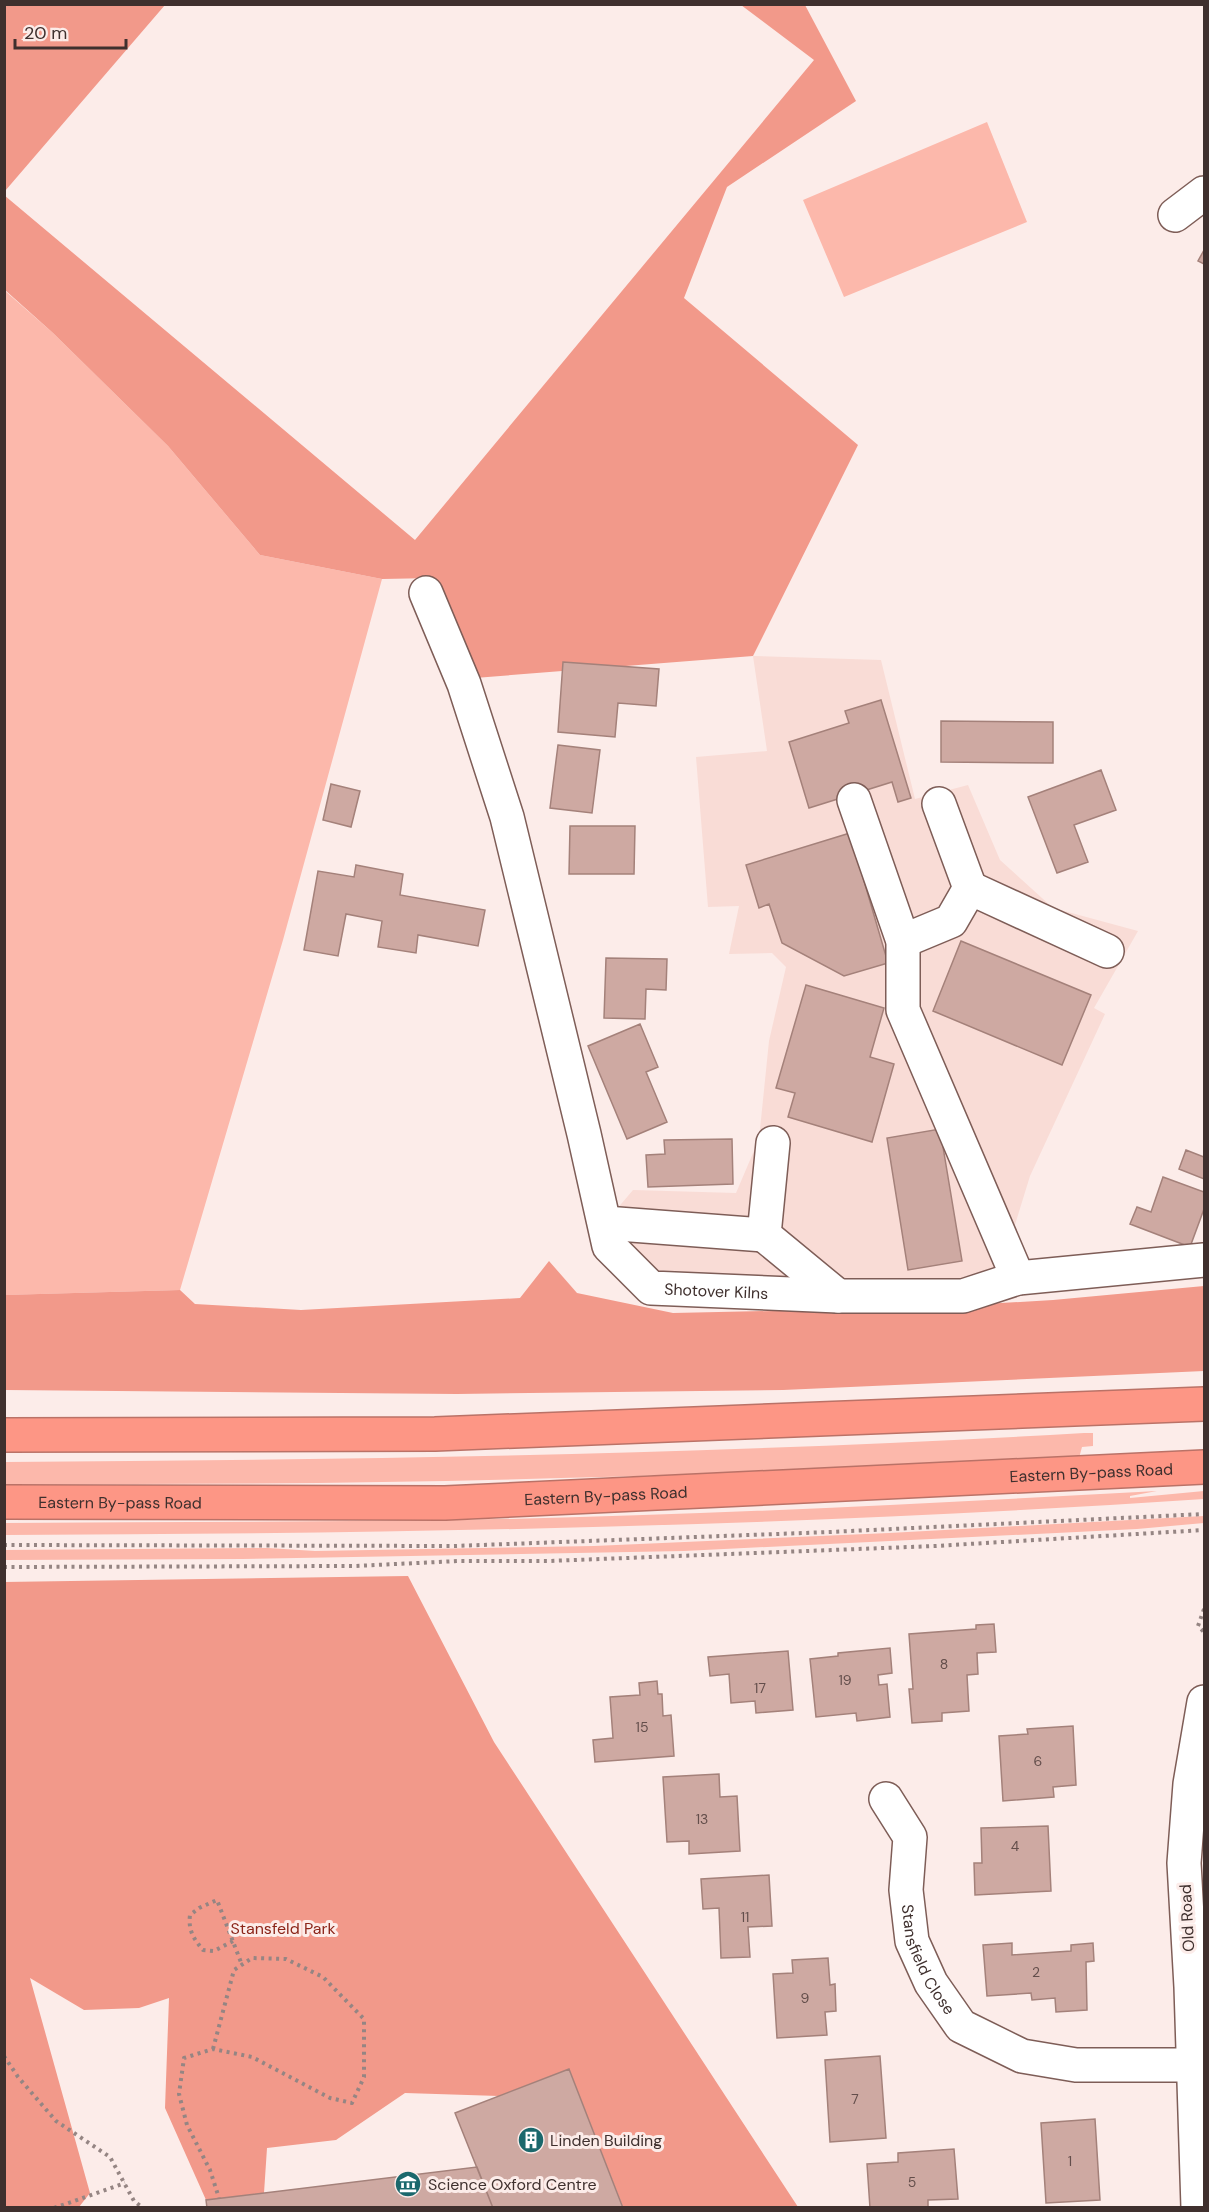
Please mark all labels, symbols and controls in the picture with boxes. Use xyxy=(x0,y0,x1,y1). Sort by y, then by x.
scale bar xyxy=(15,12,126,50)
text: 20 m xyxy=(24,21,67,45)
street label: Shotover Kilns xyxy=(664,1278,769,1304)
street label: Eastern By-pass Road xyxy=(1009,1458,1173,1487)
street label: Eastern By-pass Road xyxy=(524,1481,688,1510)
street label: Eastern By-pass Road xyxy=(38,1492,202,1513)
house number: 8 xyxy=(940,1655,948,1673)
house number: 19 xyxy=(838,1671,852,1689)
house number: 17 xyxy=(754,1679,766,1697)
house number: 15 xyxy=(636,1718,648,1736)
house number: 6 xyxy=(1034,1752,1042,1770)
house number: 13 xyxy=(696,1810,708,1828)
house number: 4 xyxy=(1011,1837,1020,1855)
street label: Old Road xyxy=(1175,1884,1199,1952)
street label: Stansfield Close xyxy=(897,1903,960,2019)
house number: 11 xyxy=(741,1908,749,1926)
park label: Stansfeld Park xyxy=(230,1918,336,1939)
house number: 2 xyxy=(1032,1963,1040,1981)
house number: 9 xyxy=(801,1989,810,2007)
house number: 7 xyxy=(851,2090,859,2108)
building icon: Linden Building xyxy=(516,2125,546,2155)
place label: Linden Building xyxy=(550,2130,662,2151)
house number: 1 xyxy=(1068,2152,1072,2170)
museum icon: Science Oxford Centre xyxy=(393,2169,423,2199)
house number: 5 xyxy=(908,2173,916,2191)
place label: Science Oxford Centre xyxy=(428,2174,597,2195)

